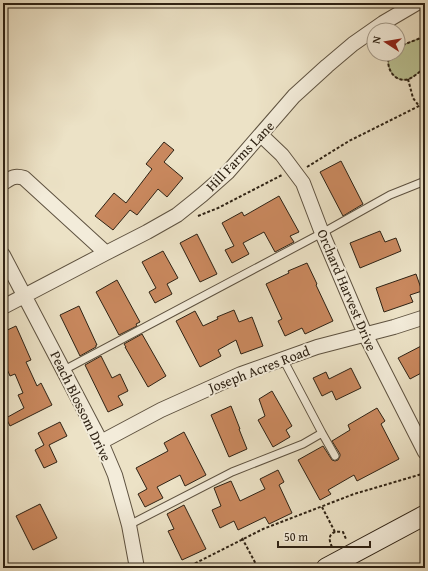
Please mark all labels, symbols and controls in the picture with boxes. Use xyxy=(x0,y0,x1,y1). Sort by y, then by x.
north arrow xyxy=(366,22,406,62)
text: N xyxy=(368,34,385,45)
street label: Hill Farms Lane xyxy=(201,116,279,196)
street label: Orchard Harvest Drive xyxy=(312,226,382,354)
street label: Joseph Acres Road xyxy=(204,340,313,398)
street label: Peach Blossom Drive xyxy=(46,347,117,465)
scale bar xyxy=(278,523,370,549)
text: 50 m xyxy=(284,528,308,545)

